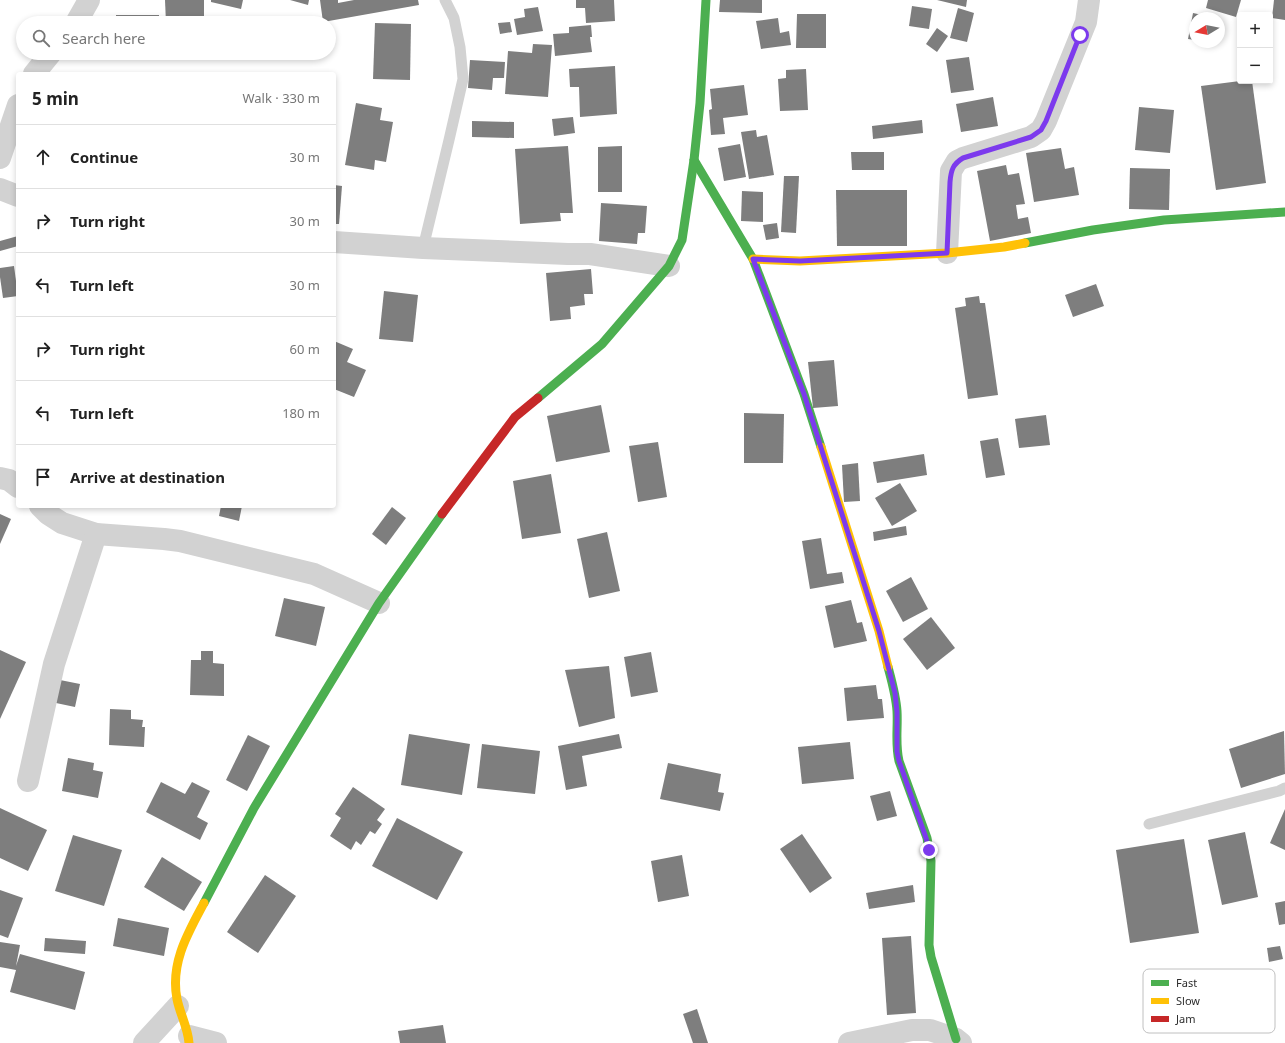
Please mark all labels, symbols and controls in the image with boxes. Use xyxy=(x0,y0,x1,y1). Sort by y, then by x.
north arrow xyxy=(1189,12,1225,48)
map controls xyxy=(1237,12,1273,84)
button: + xyxy=(1237,12,1273,48)
search box xyxy=(16,16,336,60)
route start xyxy=(1071,26,1089,44)
icon: search xyxy=(30,27,52,49)
text: Search here xyxy=(62,28,145,48)
button: − xyxy=(1237,48,1273,84)
text: 5 min xyxy=(32,87,79,110)
text: Walk · 330 m xyxy=(242,89,320,107)
icon: ahead xyxy=(32,146,54,168)
text: Continue xyxy=(70,147,138,167)
text: 30 m xyxy=(290,148,320,166)
icon: right xyxy=(32,210,54,232)
text: Turn right xyxy=(70,211,145,231)
text: 30 m xyxy=(290,212,320,230)
icon: left xyxy=(32,274,54,296)
text: Turn left xyxy=(70,275,134,295)
text: 30 m xyxy=(290,276,320,294)
icon: right xyxy=(32,338,54,360)
text: Turn right xyxy=(70,339,145,359)
text: 60 m xyxy=(290,340,320,358)
icon: left xyxy=(32,402,54,424)
text: Turn left xyxy=(70,403,134,423)
text: 180 m xyxy=(282,404,320,422)
icon: arrive xyxy=(32,466,54,488)
text: Arrive at destination xyxy=(70,467,225,487)
route end xyxy=(920,841,938,859)
legend xyxy=(1143,969,1275,1033)
text: Fast xyxy=(1176,975,1197,990)
text: Slow xyxy=(1176,993,1200,1008)
text: Jam xyxy=(1175,1011,1195,1026)

